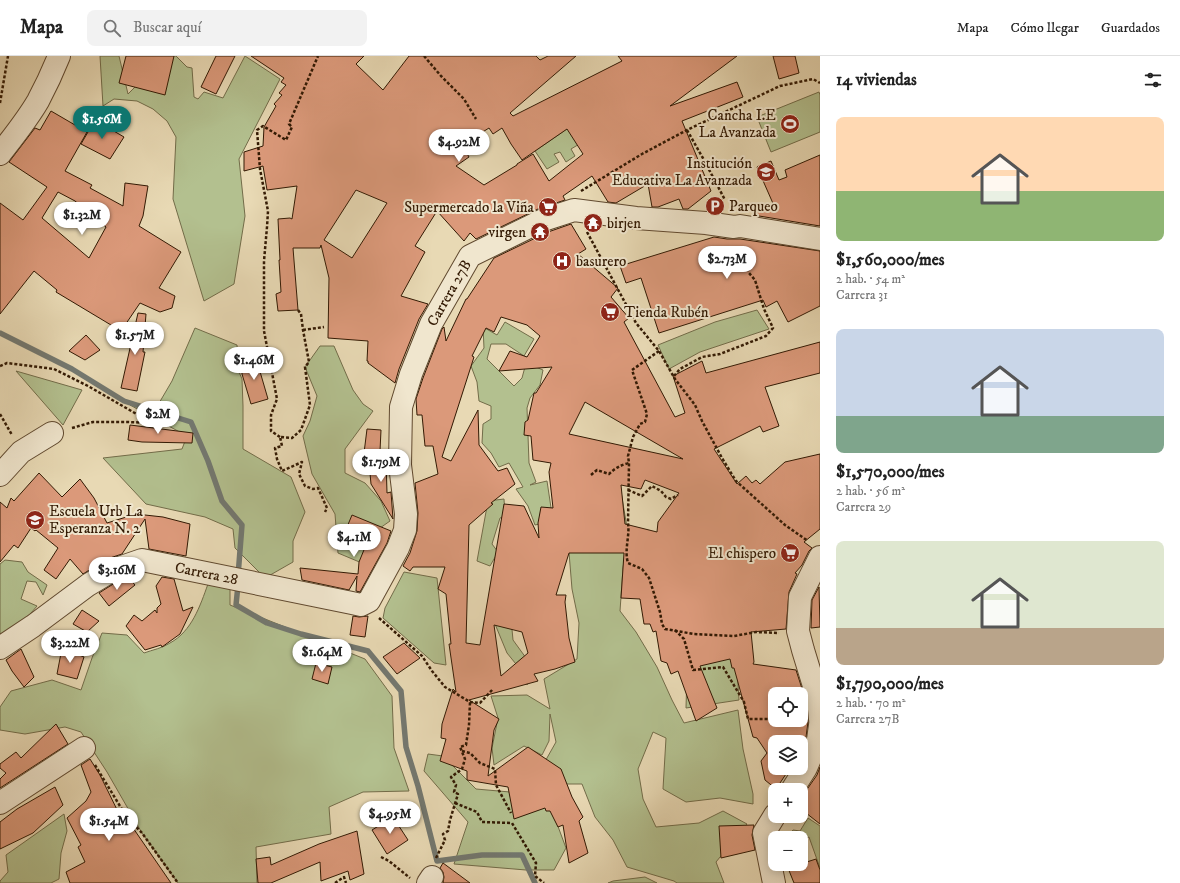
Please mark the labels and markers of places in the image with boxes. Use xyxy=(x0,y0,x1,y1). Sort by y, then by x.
pin: $1.56M xyxy=(69,106,135,140)
place label: Cancha I.E La Avanzada xyxy=(699,106,777,142)
sports icon: Cancha I.E La Avanzada xyxy=(779,113,801,135)
pin: $4.92M xyxy=(426,129,492,163)
place label: Institución Educativa La Avanzada xyxy=(612,154,753,190)
school or university icon: Institución Educativa La Avanzada xyxy=(755,161,777,183)
parking icon: Parqueo xyxy=(704,195,726,217)
supermarket icon: Supermercado la Viña xyxy=(537,196,559,218)
place label: Parqueo xyxy=(729,197,778,216)
place label: Supermercado la Viña xyxy=(404,198,535,217)
pin: $1.32M xyxy=(49,202,115,236)
temple icon: birjen xyxy=(582,212,604,234)
place label: birjen xyxy=(607,214,641,233)
temple icon: virgen xyxy=(529,221,551,243)
place label: virgen xyxy=(488,223,526,242)
pin: $2.73M xyxy=(694,246,760,280)
hospital icon: basurero xyxy=(551,250,573,272)
place label: basurero xyxy=(576,252,626,271)
supermarket icon: Tienda Rubén xyxy=(599,301,621,323)
place label: Tienda Rubén xyxy=(624,303,709,322)
pin: $1.57M xyxy=(102,322,168,356)
pin: $1.46M xyxy=(221,347,287,381)
pin: $2M xyxy=(139,401,177,435)
pin: $1.79M xyxy=(348,449,414,483)
place label: Escuela Urb La Esperanza N. 2 xyxy=(49,502,143,538)
school or university icon: Escuela Urb La Esperanza N. 2 xyxy=(24,509,46,531)
pin: $4.1M xyxy=(326,524,382,558)
supermarket icon: El chispero xyxy=(779,542,801,564)
place label: El chispero xyxy=(708,544,776,563)
pin: $3.16M xyxy=(84,557,150,591)
pin: $3.22M xyxy=(37,630,103,664)
pin: $1.64M xyxy=(289,639,355,673)
pin: $4.95M xyxy=(357,801,423,835)
pin: $1.54M xyxy=(76,808,142,842)

